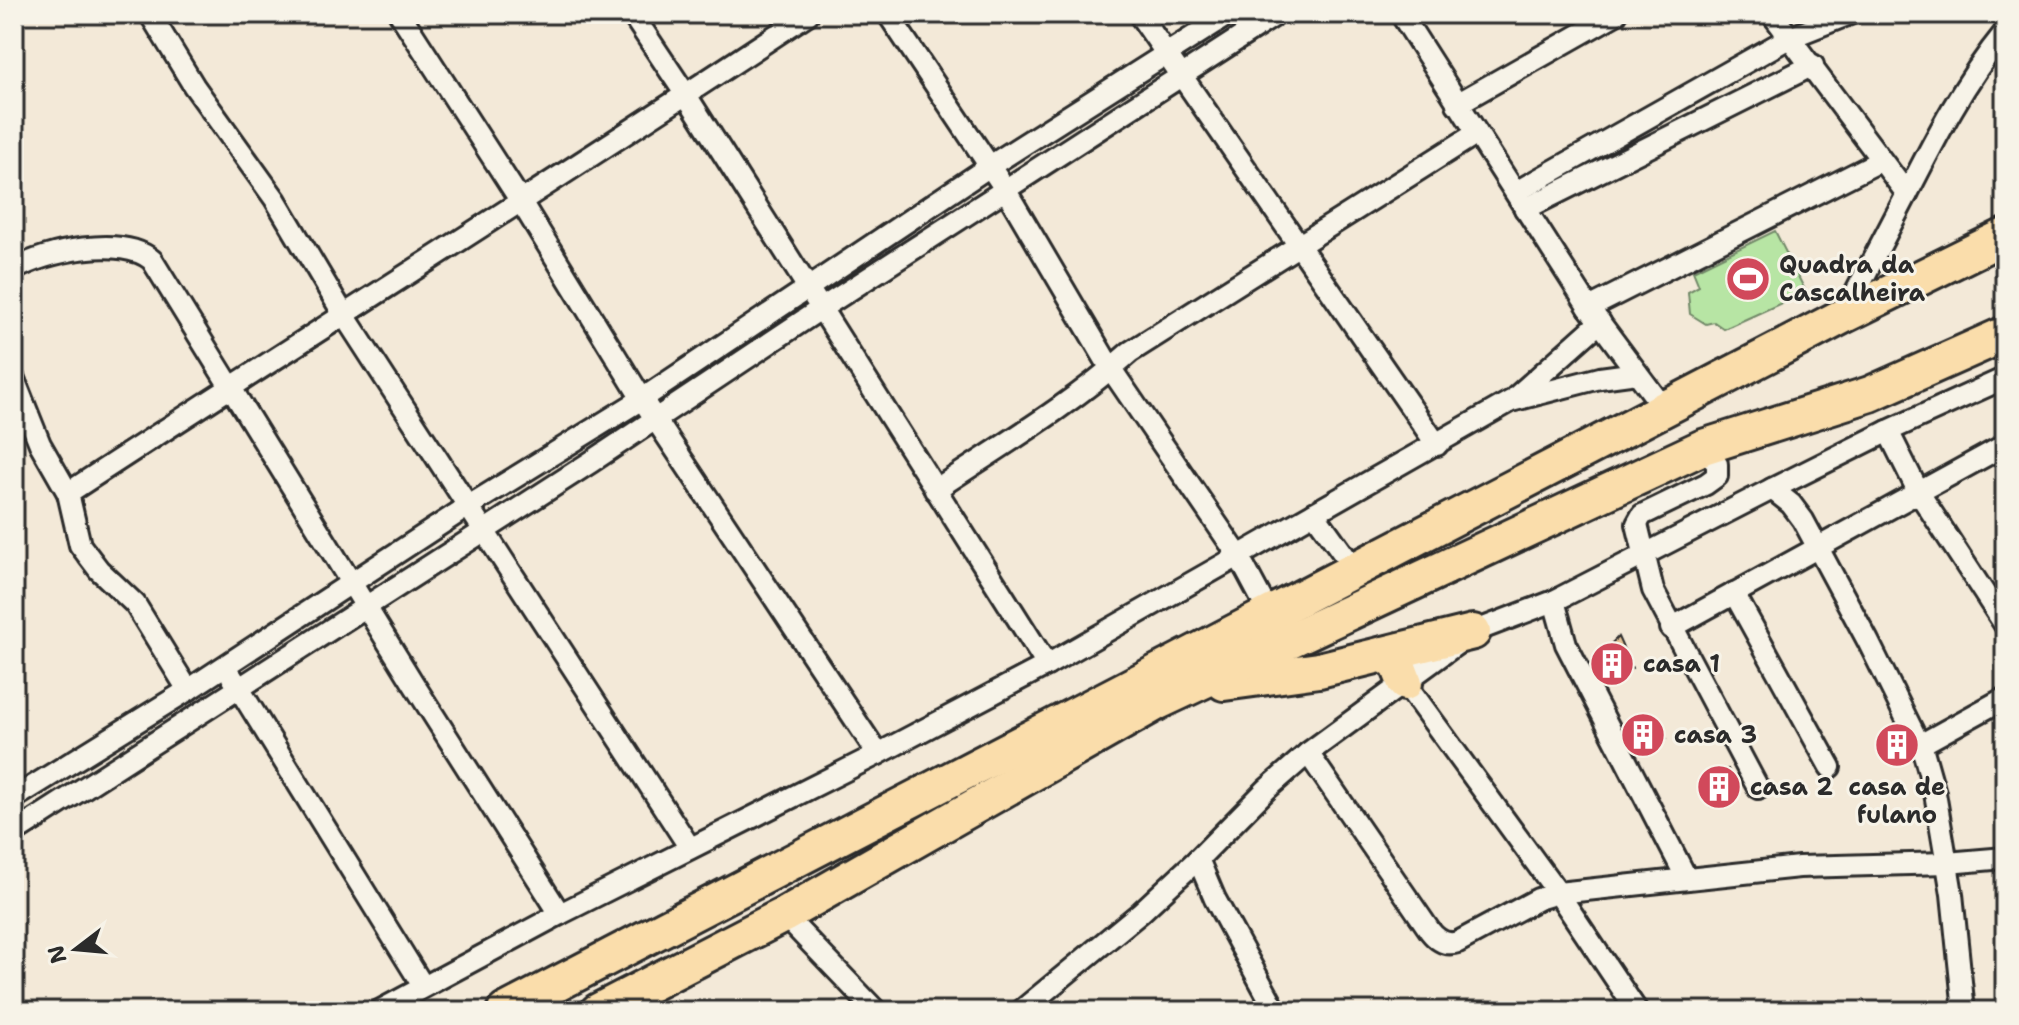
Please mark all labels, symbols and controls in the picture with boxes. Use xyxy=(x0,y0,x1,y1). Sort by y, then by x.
place label: Quadra da Cascalheira xyxy=(1779,249,1926,309)
sports icon: Quadra da Cascalheira xyxy=(1724,255,1772,303)
building icon: casa 1 xyxy=(1588,640,1636,688)
place label: casa 1 xyxy=(1643,648,1720,680)
building icon: casa 3 xyxy=(1619,711,1667,759)
place label: casa 3 xyxy=(1674,719,1757,751)
building icon: casa de fulano xyxy=(1873,721,1921,769)
building icon: casa 2 xyxy=(1695,763,1743,811)
place label: casa 2 xyxy=(1750,771,1833,803)
place label: casa de fulano xyxy=(1849,771,1945,831)
north arrow xyxy=(36,909,116,989)
text: N xyxy=(41,942,74,967)

